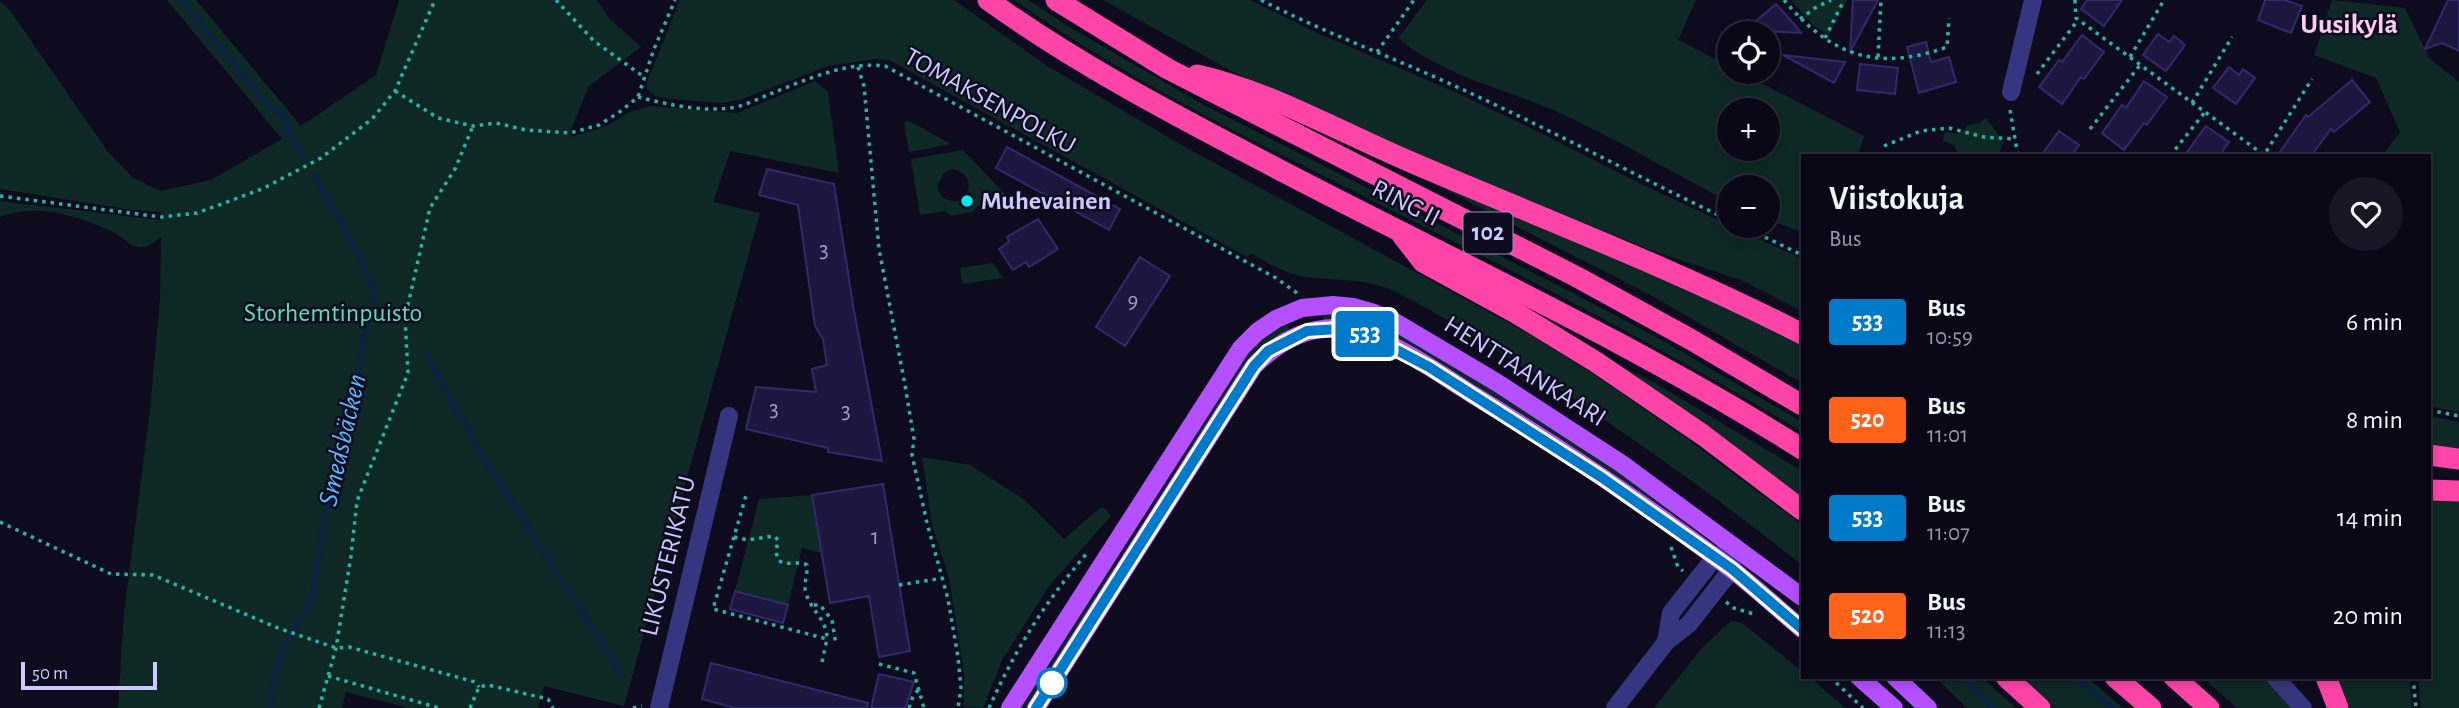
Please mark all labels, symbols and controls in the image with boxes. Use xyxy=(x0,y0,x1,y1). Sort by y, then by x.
district label: Uusikylä xyxy=(2300,11,2398,39)
map controls xyxy=(1717,21,1780,238)
button: locate xyxy=(1717,21,1780,84)
street label: TOMAKSENPOLKU xyxy=(900,43,1080,159)
button: + xyxy=(1717,98,1780,161)
street label: RING II xyxy=(1368,175,1444,231)
button: − xyxy=(1717,175,1780,238)
button: heart xyxy=(2329,177,2403,251)
text: Viistokuja xyxy=(1829,183,1964,216)
place label: Muhevainen xyxy=(981,188,1111,214)
marker: Muhevainen xyxy=(959,193,975,209)
road number: 102 xyxy=(1464,212,1512,254)
text: Bus xyxy=(1829,228,1862,251)
house number: 3 xyxy=(819,239,829,262)
house number: 9 xyxy=(1128,290,1138,313)
text: Bus xyxy=(1927,295,1966,321)
park label: Storhemtinpuisto xyxy=(244,300,422,326)
text: 6 min xyxy=(2346,309,2403,335)
text: 533 xyxy=(1852,310,1883,334)
line badge: 533 xyxy=(1325,311,1405,357)
street label: HENTTAANKAARI xyxy=(1440,311,1610,431)
text: 533 xyxy=(1349,322,1381,346)
text: 10:59 xyxy=(1927,326,1973,349)
water label: Smedsbäcken xyxy=(314,371,372,509)
text: Bus xyxy=(1927,393,1966,419)
house number: 3 xyxy=(769,398,779,421)
house number: 3 xyxy=(841,400,851,423)
text: 8 min xyxy=(2346,407,2403,433)
text: 520 xyxy=(1850,408,1885,432)
text: 11:01 xyxy=(1927,424,1968,447)
street label: LIKUSTERIKATU xyxy=(636,473,700,639)
text: Bus xyxy=(1927,491,1966,517)
text: 14 min xyxy=(2337,505,2403,531)
text: 533 xyxy=(1852,506,1883,530)
text: 11:07 xyxy=(1927,522,1970,545)
house number: 1 xyxy=(871,526,879,549)
text: Bus xyxy=(1927,589,1966,615)
text: 20 min xyxy=(2333,603,2403,629)
text: 520 xyxy=(1850,604,1885,628)
text: 11:13 xyxy=(1927,620,1965,643)
scale bar xyxy=(21,659,158,691)
text: 50 m xyxy=(32,664,68,683)
unlabelled marker xyxy=(1037,668,1067,698)

